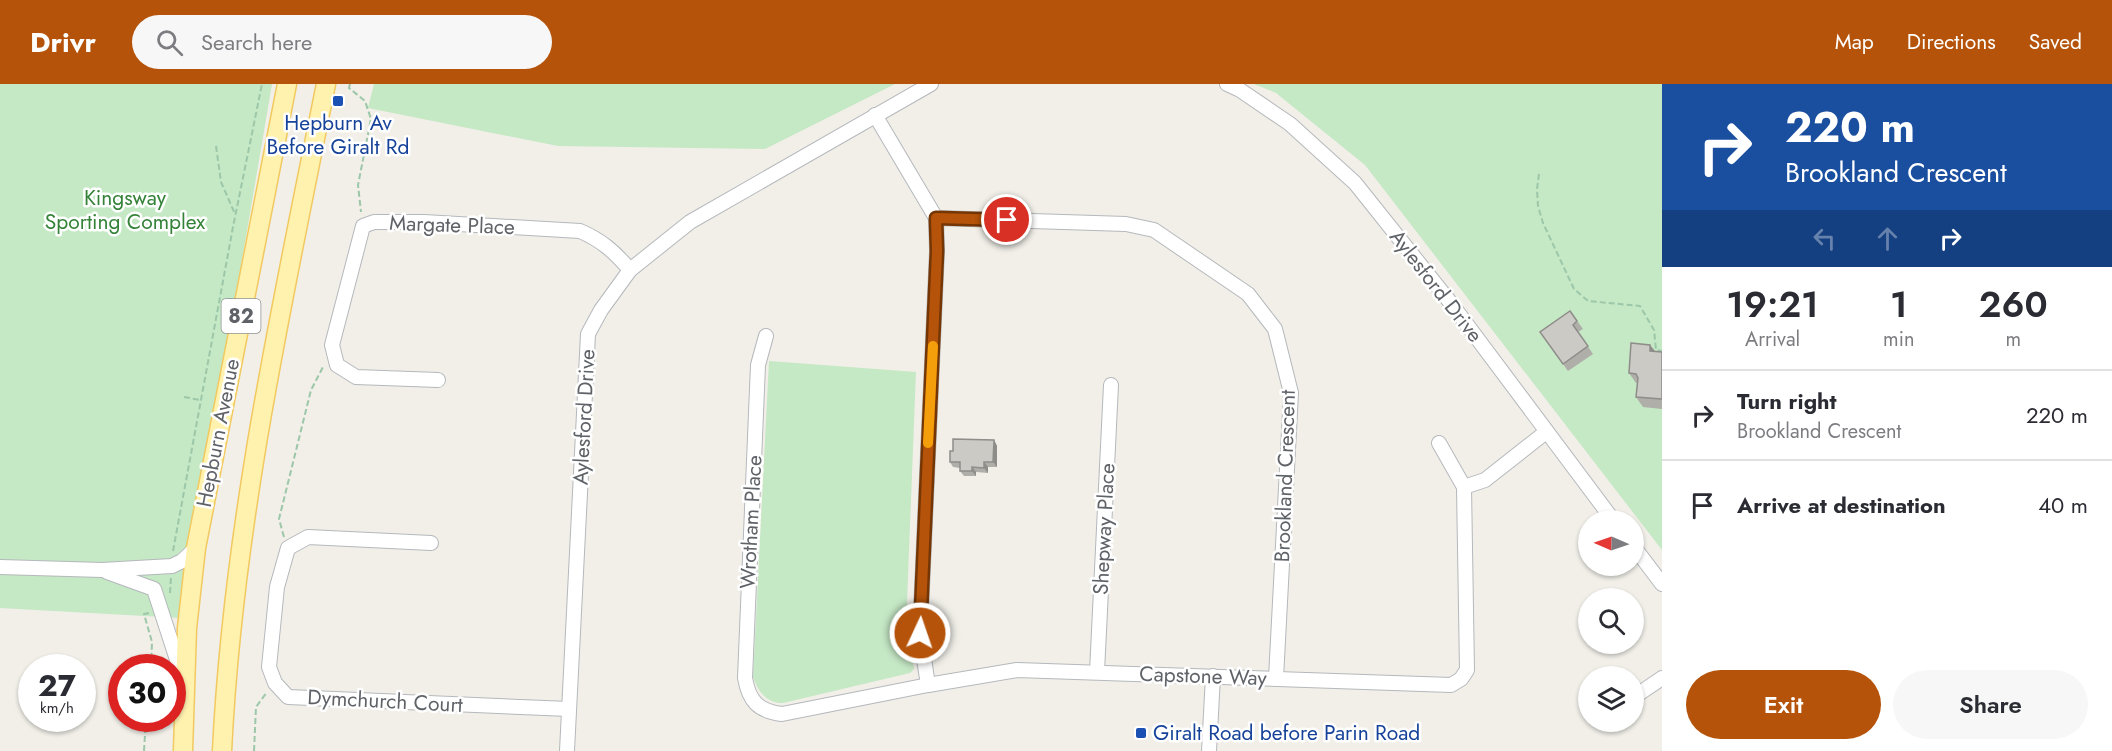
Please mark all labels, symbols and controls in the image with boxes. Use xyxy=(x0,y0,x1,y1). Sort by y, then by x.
search box xyxy=(132,15,552,69)
text: Drivr xyxy=(30,22,96,63)
icon: search xyxy=(153,26,186,59)
text: Search here xyxy=(201,26,312,58)
text: Map xyxy=(1835,27,1874,57)
text: Directions xyxy=(1907,27,1996,57)
text: Saved xyxy=(2029,27,2082,57)
marker: Hepburn Av Before Giralt Rd xyxy=(331,94,345,108)
text: 220 m xyxy=(1785,97,1915,158)
place label: Hepburn Av Before Giralt Rd xyxy=(267,108,409,162)
icon: right xyxy=(1686,108,1764,186)
text: Brookland Crescent xyxy=(1785,153,2007,192)
park label: Kingsway Sporting Complex xyxy=(45,183,205,237)
pin xyxy=(981,194,1032,245)
icon: arrive xyxy=(990,203,1023,236)
street label: Margate Place xyxy=(389,208,515,242)
icon: left xyxy=(1808,222,1841,255)
icon: ahead xyxy=(1871,222,1904,255)
icon: right xyxy=(1934,222,1967,255)
street label: Aylesford Drive xyxy=(1382,223,1490,349)
text: 19:21 xyxy=(1726,278,1819,330)
text: 1 xyxy=(1890,278,1908,330)
text: 260 xyxy=(1979,278,2048,330)
road number: 82 xyxy=(222,299,260,333)
text: Arrival xyxy=(1745,325,1800,354)
text: min xyxy=(1883,325,1914,354)
text: m xyxy=(2005,325,2021,354)
street label: Aylesford Drive xyxy=(565,348,603,486)
street label: Hepburn Avenue xyxy=(189,356,247,510)
text: Turn right xyxy=(1737,385,1837,417)
street label: Brookland Crescent xyxy=(1267,389,1303,563)
icon: right xyxy=(1686,399,1719,432)
text: 220 m xyxy=(2026,399,2088,431)
text: Brookland Crescent xyxy=(1737,417,1901,446)
street label: Wrotham Place xyxy=(733,454,769,590)
street label: Shepway Place xyxy=(1086,462,1122,596)
icon: arrive xyxy=(1686,489,1719,522)
text: Arrive at destination xyxy=(1737,489,1946,521)
text: 40 m xyxy=(2038,489,2088,521)
north arrow xyxy=(1578,510,1644,576)
map controls xyxy=(1578,510,1644,732)
button: search xyxy=(1578,588,1644,654)
position arrow xyxy=(888,601,952,665)
speed limit sign: 30 xyxy=(108,654,186,732)
street label: Capstone Way xyxy=(1139,659,1268,693)
text: 27 xyxy=(38,664,76,707)
button: layers xyxy=(1578,666,1644,732)
button: Exit xyxy=(1686,670,1881,739)
button: Share xyxy=(1893,670,2088,739)
street label: Dymchurch Court xyxy=(306,682,464,720)
text: km/h xyxy=(40,697,74,719)
place label: Giralt Road before Parin Road xyxy=(1153,718,1420,748)
marker: Giralt Road before Parin Road xyxy=(1134,726,1148,740)

